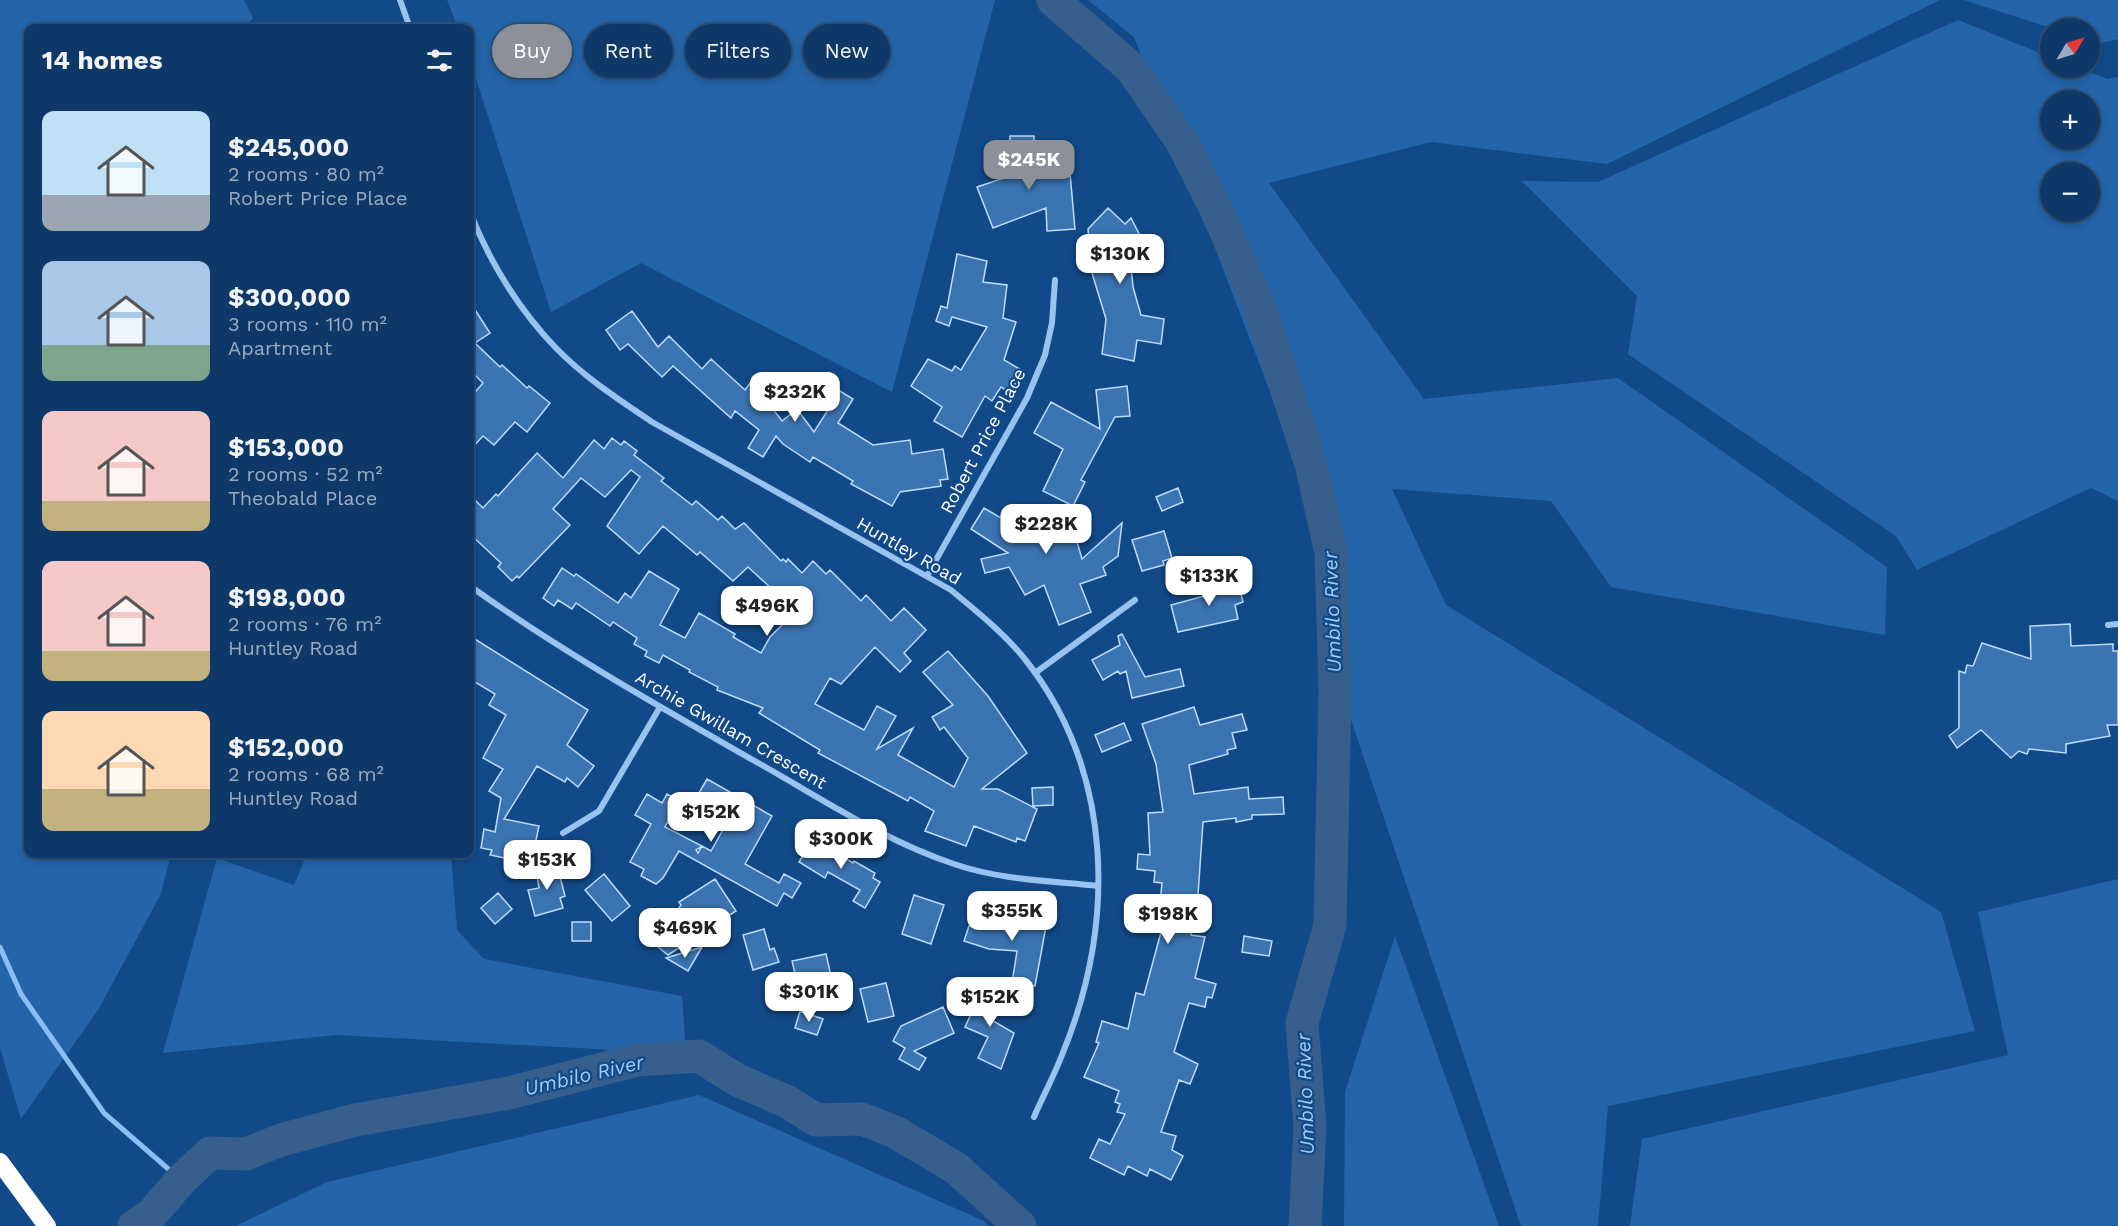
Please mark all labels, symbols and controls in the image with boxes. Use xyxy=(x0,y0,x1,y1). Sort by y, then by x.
north arrow xyxy=(2040,18,2100,78)
map controls xyxy=(2040,18,2100,222)
chip: Buy xyxy=(492,24,572,78)
chip: Rent xyxy=(584,24,673,78)
chip: Filters xyxy=(685,24,791,78)
chip: New xyxy=(803,24,890,78)
icon: filters xyxy=(423,44,456,77)
text: 14 homes xyxy=(42,45,163,75)
button: + xyxy=(2040,90,2100,150)
text: $245,000 xyxy=(228,132,349,162)
icon: home xyxy=(90,135,162,207)
pin: $245K xyxy=(987,140,1071,191)
text: $245K xyxy=(998,147,1060,171)
text: 2 rooms · 80 m² xyxy=(228,162,384,186)
button: − xyxy=(2040,162,2100,222)
text: Robert Price Place xyxy=(228,186,407,210)
pin: $130K xyxy=(1078,234,1162,285)
text: $130K xyxy=(1090,241,1150,265)
text: $300,000 xyxy=(228,282,351,312)
icon: home xyxy=(90,285,162,357)
text: 3 rooms · 110 m² xyxy=(228,312,387,336)
text: Apartment xyxy=(228,336,332,360)
street label: Robert Price Place xyxy=(935,365,1030,517)
pin: $232K xyxy=(753,372,837,423)
text: $232K xyxy=(764,379,826,403)
text: $153,000 xyxy=(228,432,344,462)
icon: home xyxy=(90,435,162,507)
text: 2 rooms · 52 m² xyxy=(228,462,383,486)
text: Theobald Place xyxy=(228,486,377,510)
pin: $228K xyxy=(1004,504,1088,555)
text: $228K xyxy=(1014,511,1078,535)
street label: Huntley Road xyxy=(853,512,965,589)
water label: Umbilo River xyxy=(1318,550,1346,673)
pin: $133K xyxy=(1167,556,1251,607)
text: $133K xyxy=(1179,563,1239,587)
text: $198,000 xyxy=(228,582,346,612)
icon: home xyxy=(90,585,162,657)
pin: $496K xyxy=(725,586,809,637)
text: $496K xyxy=(735,593,799,617)
text: 2 rooms · 76 m² xyxy=(228,612,381,636)
text: Huntley Road xyxy=(228,636,358,660)
street label: Archie Gwillam Crescent xyxy=(632,666,831,793)
text: $152,000 xyxy=(228,732,344,762)
icon: home xyxy=(90,735,162,807)
text: 2 rooms · 68 m² xyxy=(228,762,384,786)
text: Huntley Road xyxy=(228,786,358,810)
pin: $152K xyxy=(669,792,753,843)
text: $152K xyxy=(682,799,740,823)
pin: $300K xyxy=(799,819,883,870)
text: $300K xyxy=(809,826,873,850)
pin: $153K xyxy=(505,840,589,891)
text: $153K xyxy=(518,847,576,871)
pin: $355K xyxy=(970,891,1054,942)
pin: $198K xyxy=(1126,894,1210,945)
text: $355K xyxy=(981,898,1043,922)
text: $198K xyxy=(1138,901,1198,925)
pin: $469K xyxy=(643,908,727,959)
text: $469K xyxy=(653,915,717,939)
pin: $301K xyxy=(767,972,851,1023)
pin: $152K xyxy=(948,977,1032,1028)
text: $301K xyxy=(779,979,839,1003)
text: $152K xyxy=(961,984,1019,1008)
water label: Umbilo River xyxy=(1291,1032,1319,1155)
water label: Umbilo River xyxy=(522,1049,647,1100)

